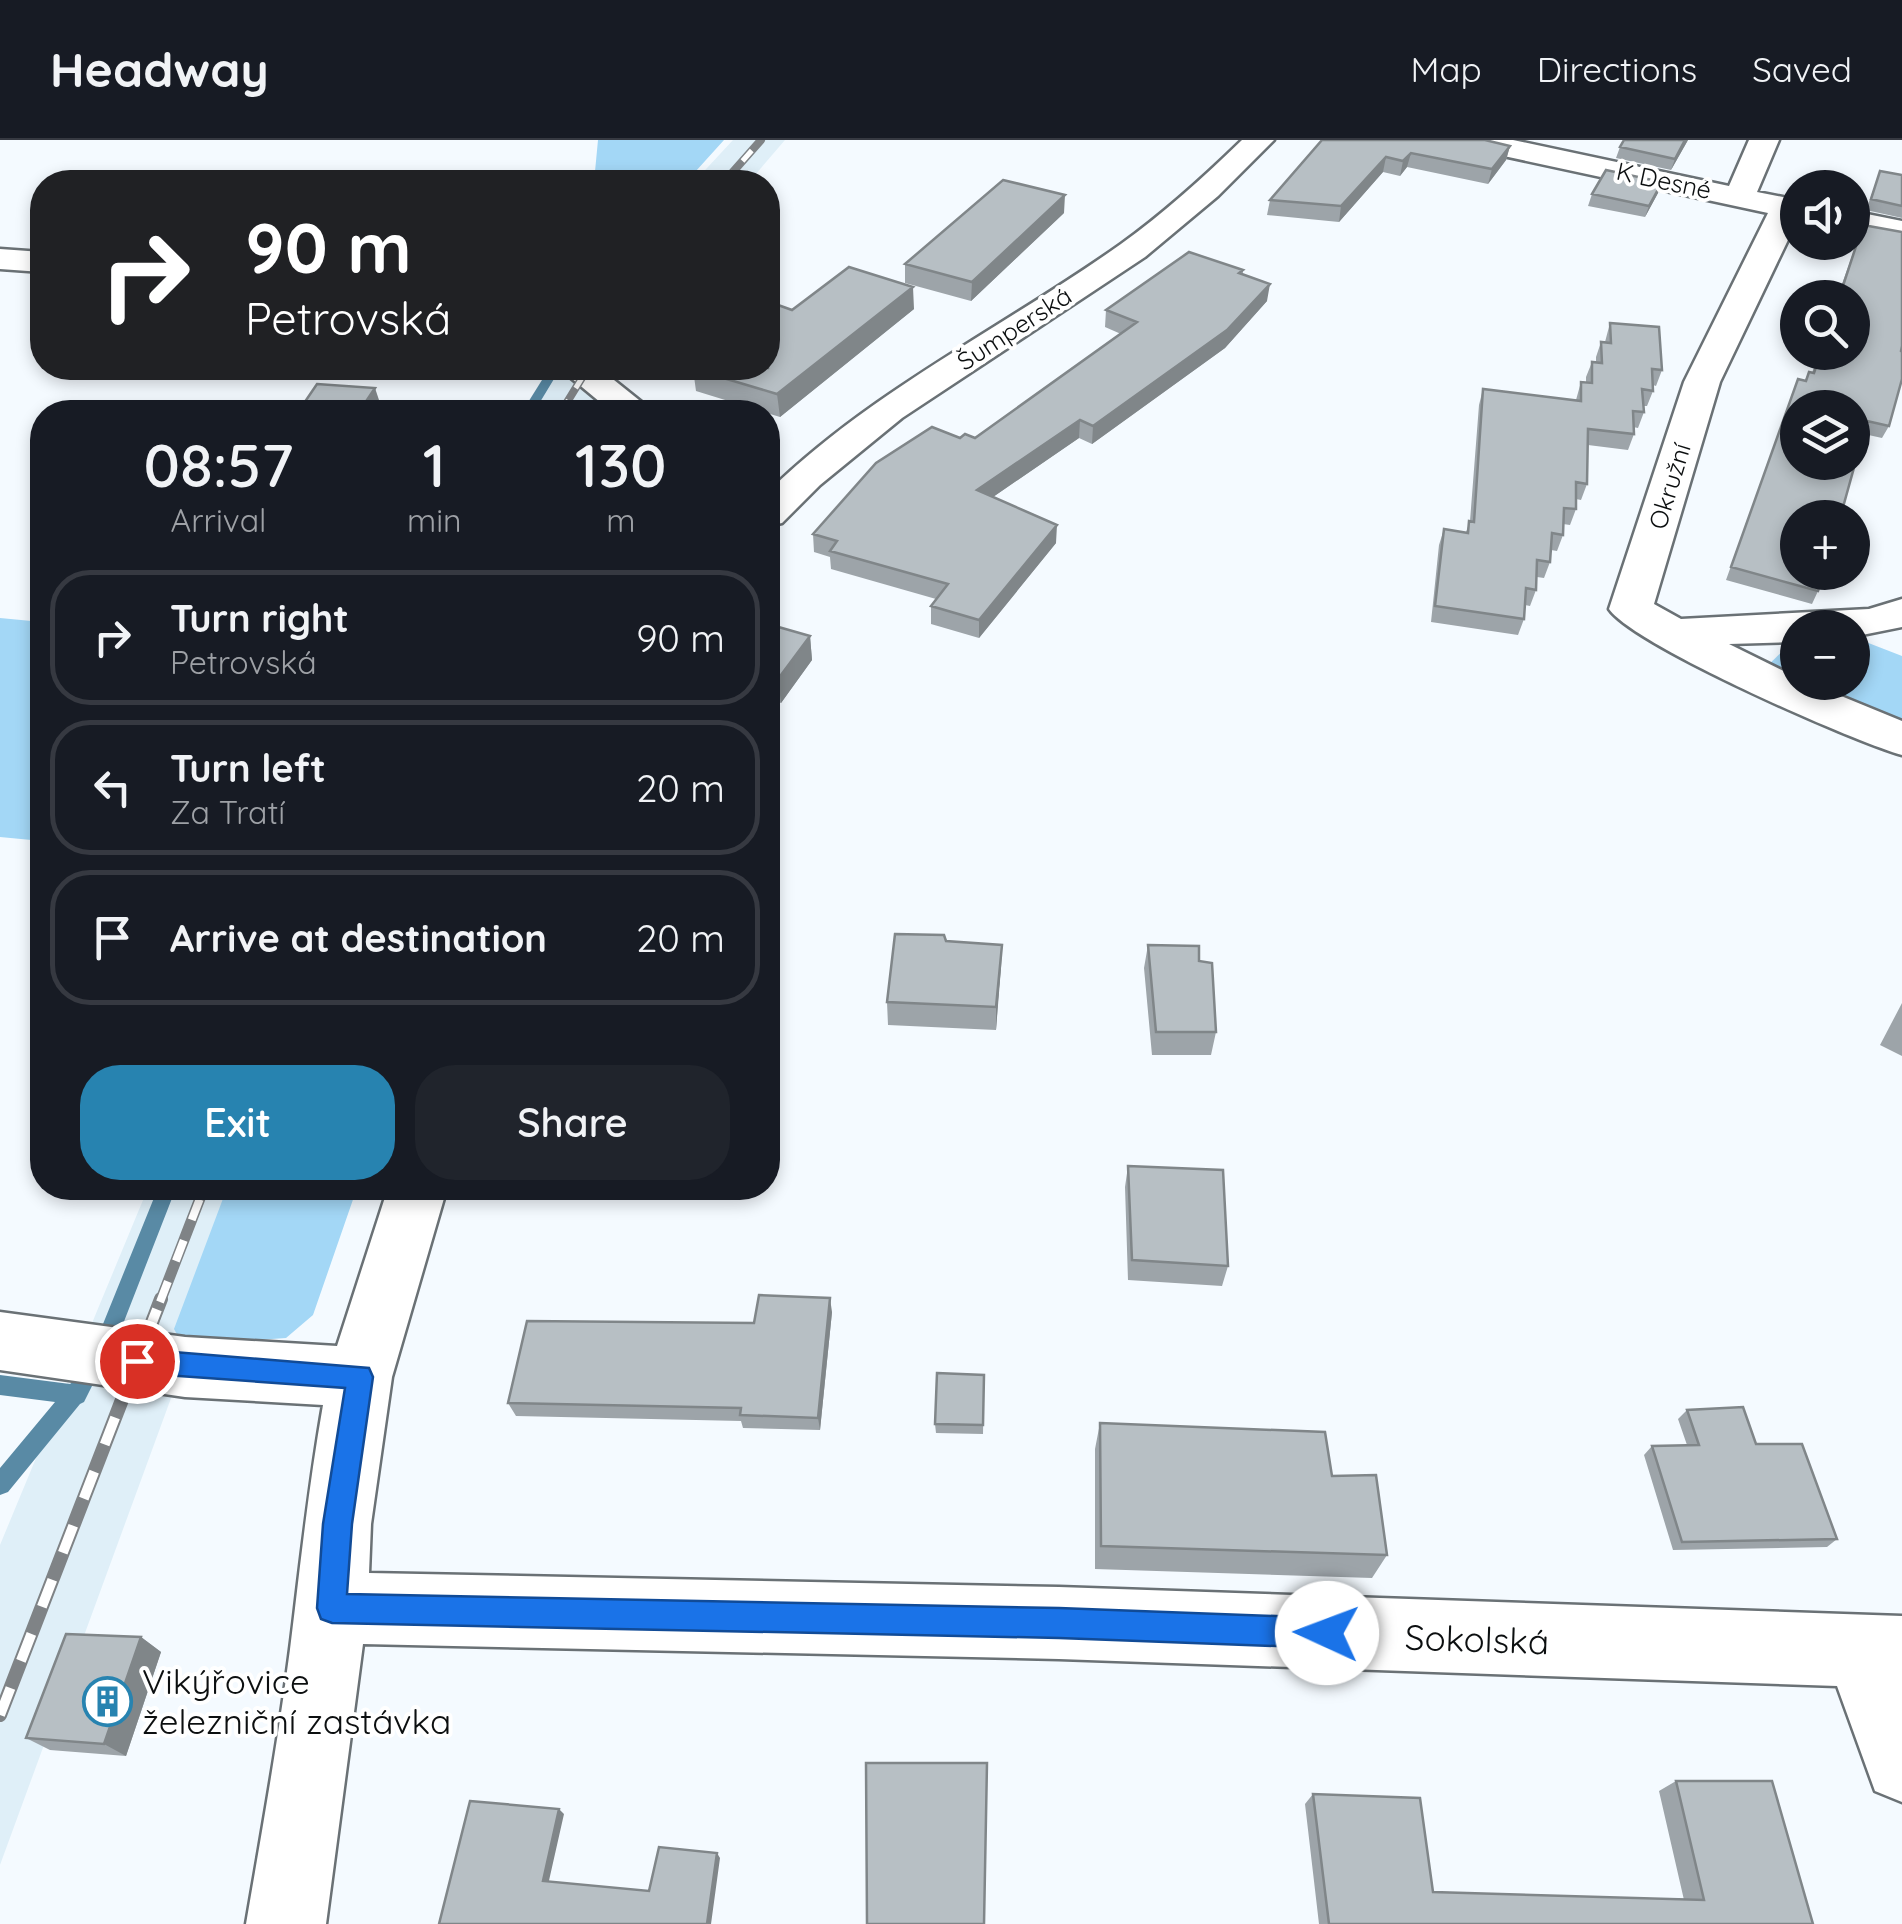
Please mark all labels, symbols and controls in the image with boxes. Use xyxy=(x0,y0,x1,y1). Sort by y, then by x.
text: Headway xyxy=(50,39,269,99)
text: Map xyxy=(1410,47,1482,91)
text: Directions xyxy=(1537,47,1697,91)
text: Saved xyxy=(1752,47,1852,91)
street label: K Desné xyxy=(1614,155,1714,205)
map controls xyxy=(1780,170,1870,700)
button: sound xyxy=(1780,170,1870,260)
text: 90 m xyxy=(245,203,412,291)
icon: right xyxy=(80,210,210,340)
street label: Šumperská xyxy=(951,280,1077,376)
button: search xyxy=(1780,280,1870,370)
text: Petrovská xyxy=(245,290,451,346)
button: layers xyxy=(1780,390,1870,480)
text: 08:57 xyxy=(144,427,294,502)
text: 1 xyxy=(423,427,446,502)
text: 130 xyxy=(575,427,666,502)
street label: Okružní xyxy=(1641,439,1697,533)
text: Arrival xyxy=(171,500,266,540)
text: min xyxy=(407,500,462,540)
text: m xyxy=(606,500,635,540)
button: + xyxy=(1780,500,1870,590)
text: Turn right xyxy=(170,594,349,642)
icon: right xyxy=(85,610,140,665)
button: − xyxy=(1780,610,1870,700)
text: 90 m xyxy=(636,614,725,662)
text: Petrovská xyxy=(170,642,317,682)
text: Turn left xyxy=(170,744,326,792)
icon: left xyxy=(85,760,140,815)
text: 20 m xyxy=(636,764,725,812)
text: Za Tratí xyxy=(170,792,285,832)
icon: arrive xyxy=(85,910,140,965)
text: Arrive at destination xyxy=(170,914,547,962)
text: 20 m xyxy=(636,914,725,962)
button: Exit xyxy=(80,1065,395,1180)
button: Share xyxy=(415,1065,730,1180)
pin xyxy=(95,1319,180,1404)
icon: arrive xyxy=(110,1334,165,1389)
position arrow xyxy=(1275,1581,1379,1685)
street label: Sokolská xyxy=(1404,1614,1550,1664)
place label: Vikýřovice železniční zastávka xyxy=(142,1659,451,1743)
building icon: Vikýřovice železniční zastávka xyxy=(81,1675,133,1727)

